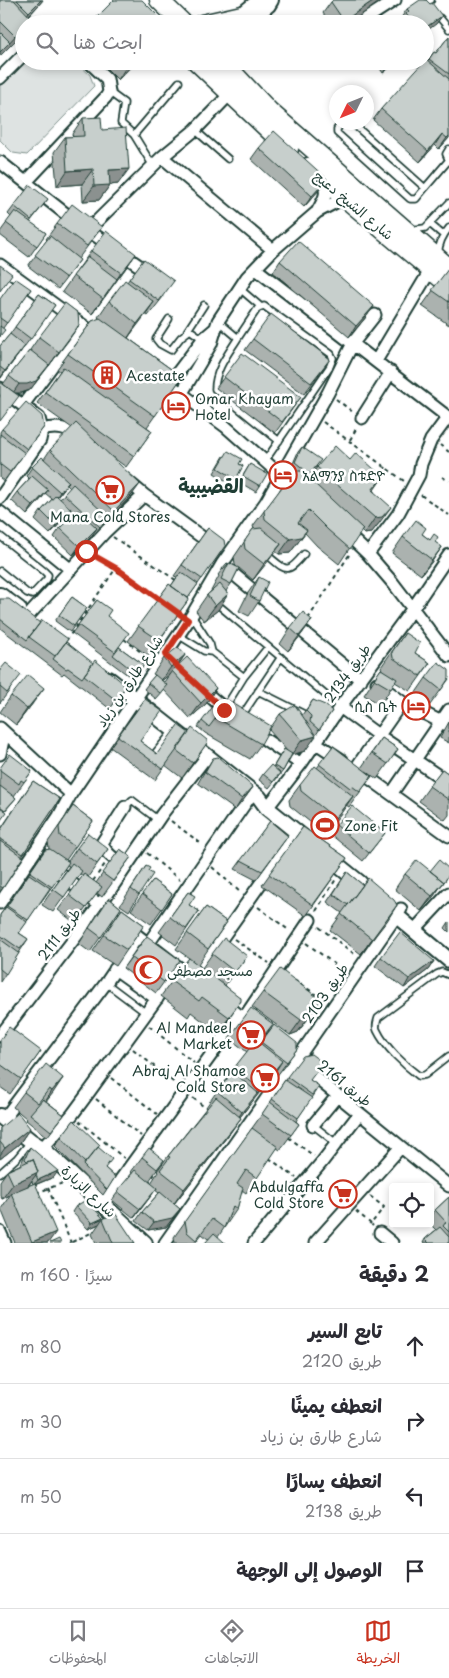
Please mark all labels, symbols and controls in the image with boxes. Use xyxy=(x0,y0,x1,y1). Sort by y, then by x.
search box xyxy=(15,15,434,70)
text: ابحث هنا xyxy=(73,27,143,55)
icon: search xyxy=(33,29,61,57)
north arrow xyxy=(329,85,374,130)
street label: شارع الشيخ دعيج xyxy=(310,165,398,245)
building icon: Acestate xyxy=(92,360,122,390)
place label: Acestate xyxy=(126,365,185,386)
place label: Omar Khayam Hotel xyxy=(195,388,294,425)
hotel icon: Omar Khayam Hotel xyxy=(161,391,191,421)
hotel icon: አልማንያ ስቱድዮ xyxy=(268,460,298,490)
place label: አልማንያ ስቱድዮ xyxy=(302,465,385,486)
district label: القضيبية xyxy=(178,471,244,499)
supermarket icon: Mana Cold Stores xyxy=(95,475,125,505)
place label: Mana Cold Stores xyxy=(50,506,170,527)
route start xyxy=(75,540,98,563)
street label: شارع طارق بن زياد xyxy=(90,631,168,731)
street label: طريق 2134 xyxy=(318,639,376,707)
hotel icon: ሲስ ቤት xyxy=(401,691,431,721)
place label: ሲስ ቤት xyxy=(354,696,398,717)
route end xyxy=(213,699,236,722)
sports icon: Zone Fit xyxy=(310,810,340,840)
place label: Zone Fit xyxy=(344,815,398,836)
street label: طريق 2111 xyxy=(32,904,86,964)
mosque icon: مسجد مصطفى xyxy=(133,955,163,985)
street label: طريق 2103 xyxy=(297,959,353,1027)
place label: مسجد مصطفى xyxy=(167,960,253,981)
place label: Al Mandeel Market xyxy=(156,1017,232,1054)
supermarket icon: Al Mandeel Market xyxy=(236,1020,266,1050)
street label: طريق 2161 xyxy=(313,1055,377,1111)
place label: Abraj Al Shamoe Cold Store xyxy=(132,1060,246,1097)
supermarket icon: Abraj Al Shamoe Cold Store xyxy=(250,1063,280,1093)
street label: شارع الزبارة xyxy=(57,1160,121,1222)
place label: Abdulgaffa Cold Store xyxy=(250,1176,324,1213)
supermarket icon: Abdulgaffa Cold Store xyxy=(328,1179,358,1209)
map controls xyxy=(389,1183,434,1228)
button: locate xyxy=(389,1183,434,1228)
text: 2 دقيقة xyxy=(359,1257,429,1289)
text: سيرًا · 160 m xyxy=(20,1262,113,1286)
text: تابع السير xyxy=(308,1316,382,1344)
icon: ahead xyxy=(401,1332,429,1360)
text: 80 m xyxy=(20,1334,61,1358)
text: طريق 2120 xyxy=(302,1348,382,1372)
text: انعطف يمينًا xyxy=(291,1391,382,1419)
icon: right xyxy=(401,1407,429,1435)
text: 30 m xyxy=(20,1409,62,1433)
text: شارع طارق بن زياد xyxy=(260,1423,382,1447)
text: انعطف يسارًا xyxy=(286,1466,382,1494)
icon: left xyxy=(401,1482,429,1510)
text: 50 m xyxy=(20,1484,62,1508)
text: طريق 2138 xyxy=(305,1498,382,1522)
text: الوصول إلى الوجهة xyxy=(236,1555,382,1583)
icon: arrive xyxy=(401,1557,429,1585)
tab: المحفوظات xyxy=(49,1617,107,1671)
tab: الاتجاهات xyxy=(204,1617,259,1671)
tab: الخريطة xyxy=(356,1617,400,1671)

